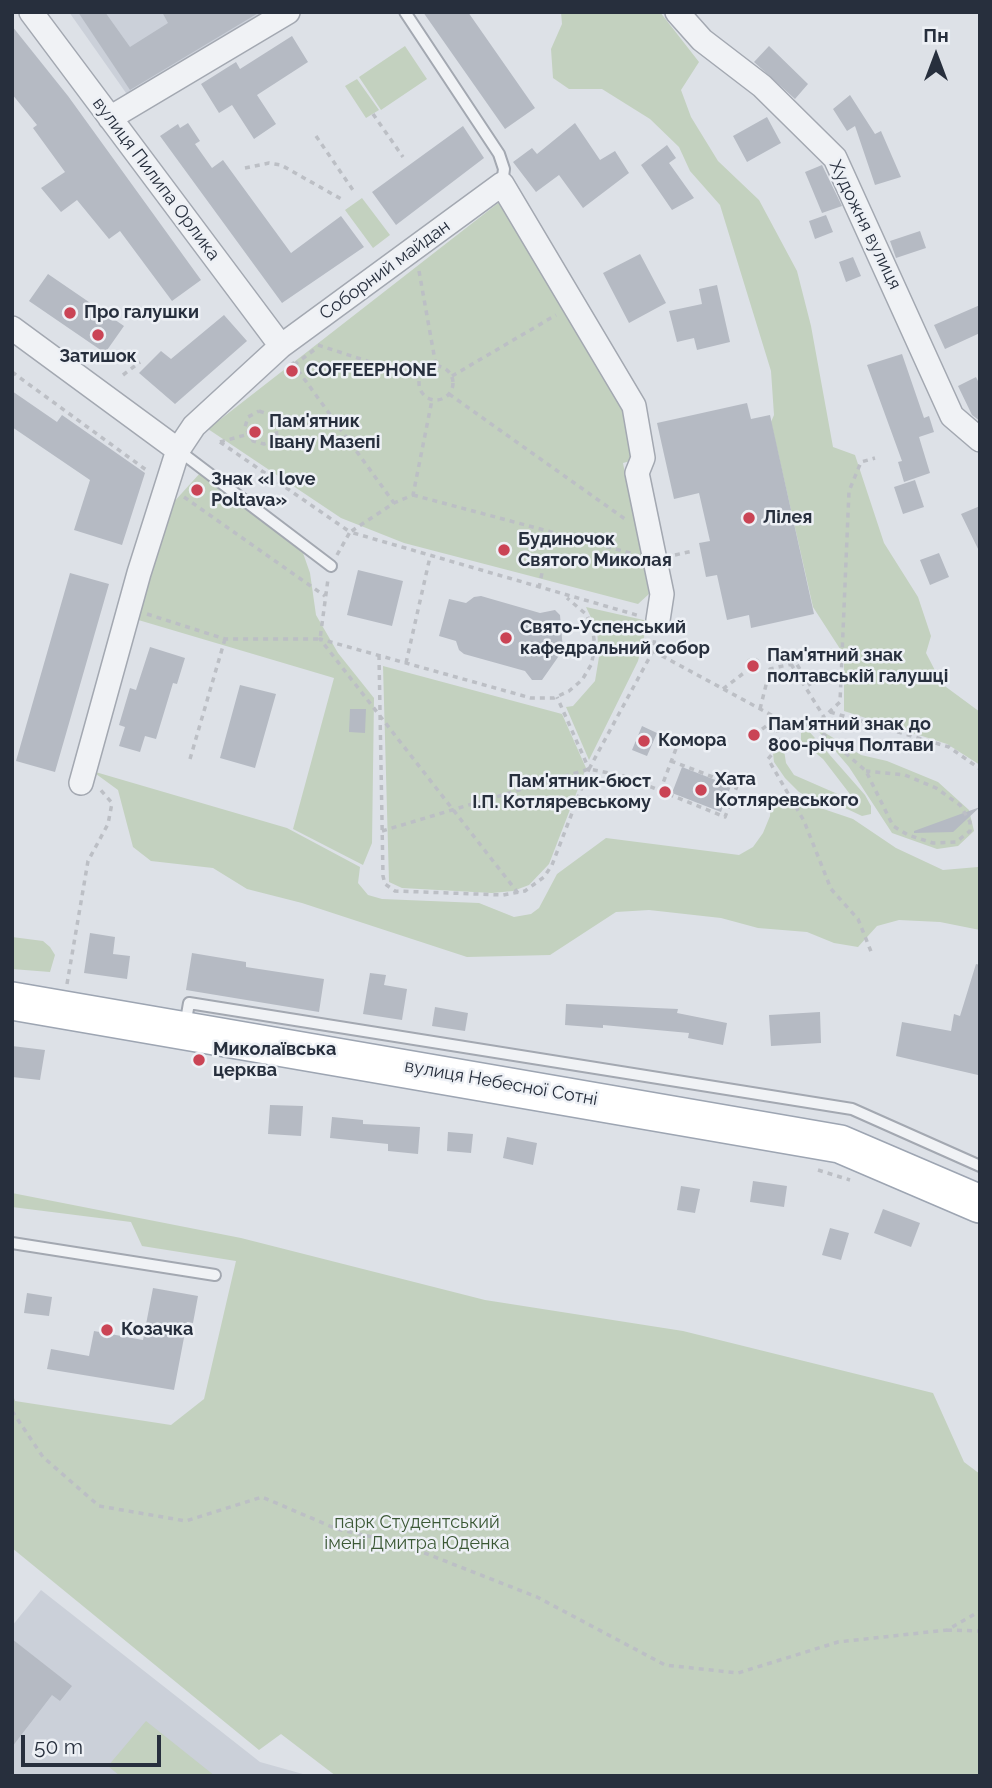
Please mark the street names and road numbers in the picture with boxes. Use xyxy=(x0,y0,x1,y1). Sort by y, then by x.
street label: вулиця Пилипа Орлика xyxy=(88,93,224,265)
street label: Художня вулиця xyxy=(824,157,906,293)
street label: Соборний майдан xyxy=(315,215,455,325)
street label: вулиця Небесної Сотні xyxy=(403,1055,599,1111)

